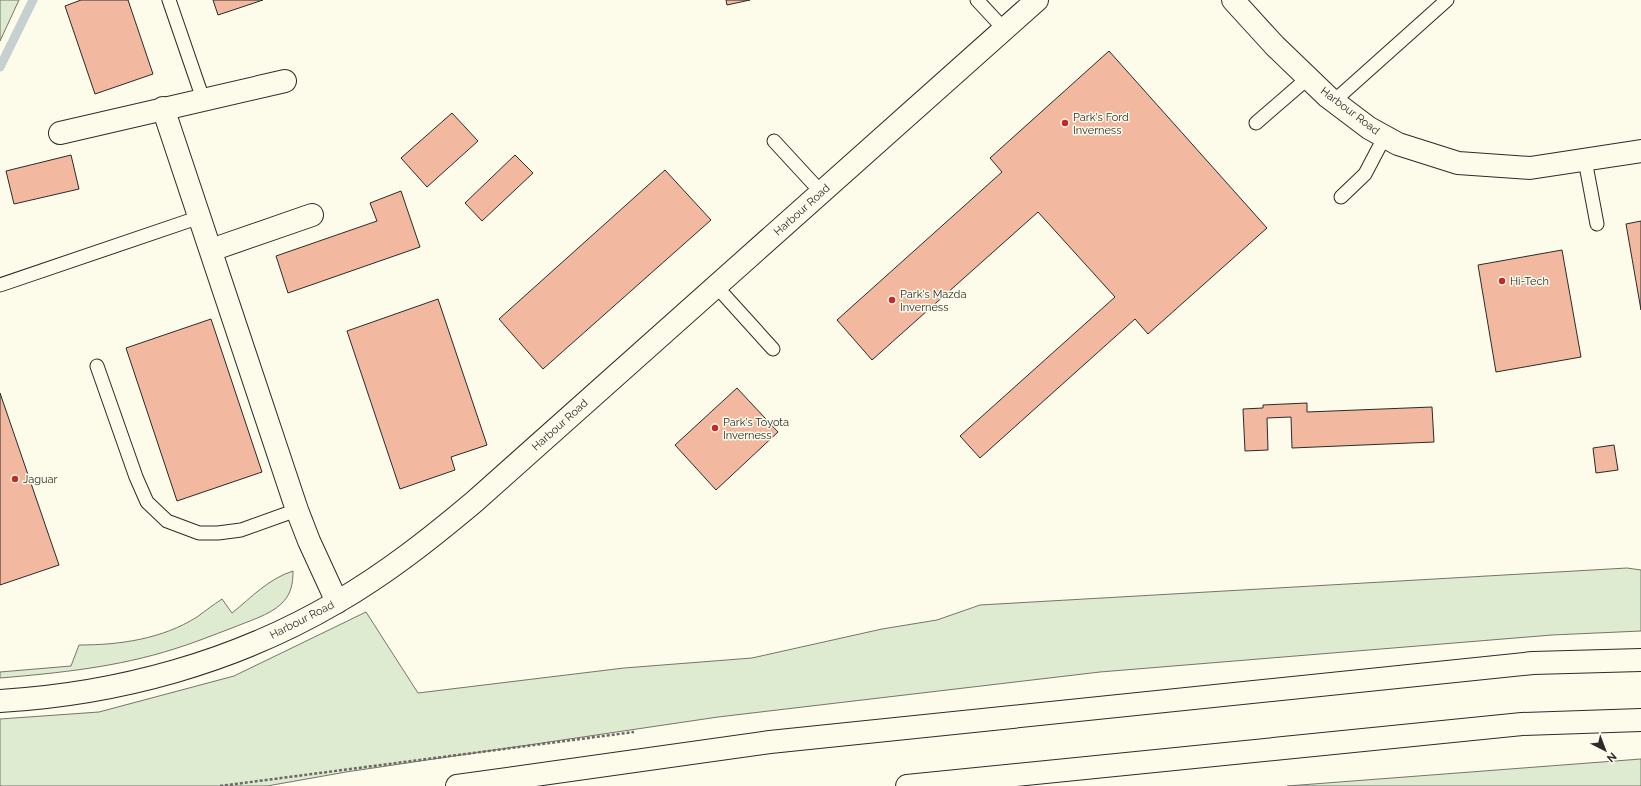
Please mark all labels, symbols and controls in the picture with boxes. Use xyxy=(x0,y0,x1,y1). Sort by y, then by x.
street label: Harbour Road xyxy=(1318,85,1382,138)
place label: Park's Ford Inverness xyxy=(1073,111,1129,137)
marker: Park's Ford Inverness xyxy=(1060,118,1070,128)
street label: Harbour Road xyxy=(771,181,833,238)
place label: Hi-Tech xyxy=(1510,275,1549,288)
marker: Hi-Tech xyxy=(1497,276,1507,286)
place label: Park's Mazda Inverness xyxy=(900,288,966,314)
marker: Park's Mazda Inverness xyxy=(887,295,897,305)
street label: Harbour Road xyxy=(529,396,591,453)
place label: Park's Toyota Inverness xyxy=(723,416,789,442)
marker: Park's Toyota Inverness xyxy=(710,423,720,433)
place label: Jaguar xyxy=(23,473,58,486)
marker: Jaguar xyxy=(10,474,20,484)
street label: Harbour Road xyxy=(268,598,337,642)
north arrow xyxy=(1585,730,1625,770)
text: N xyxy=(1604,749,1619,765)

